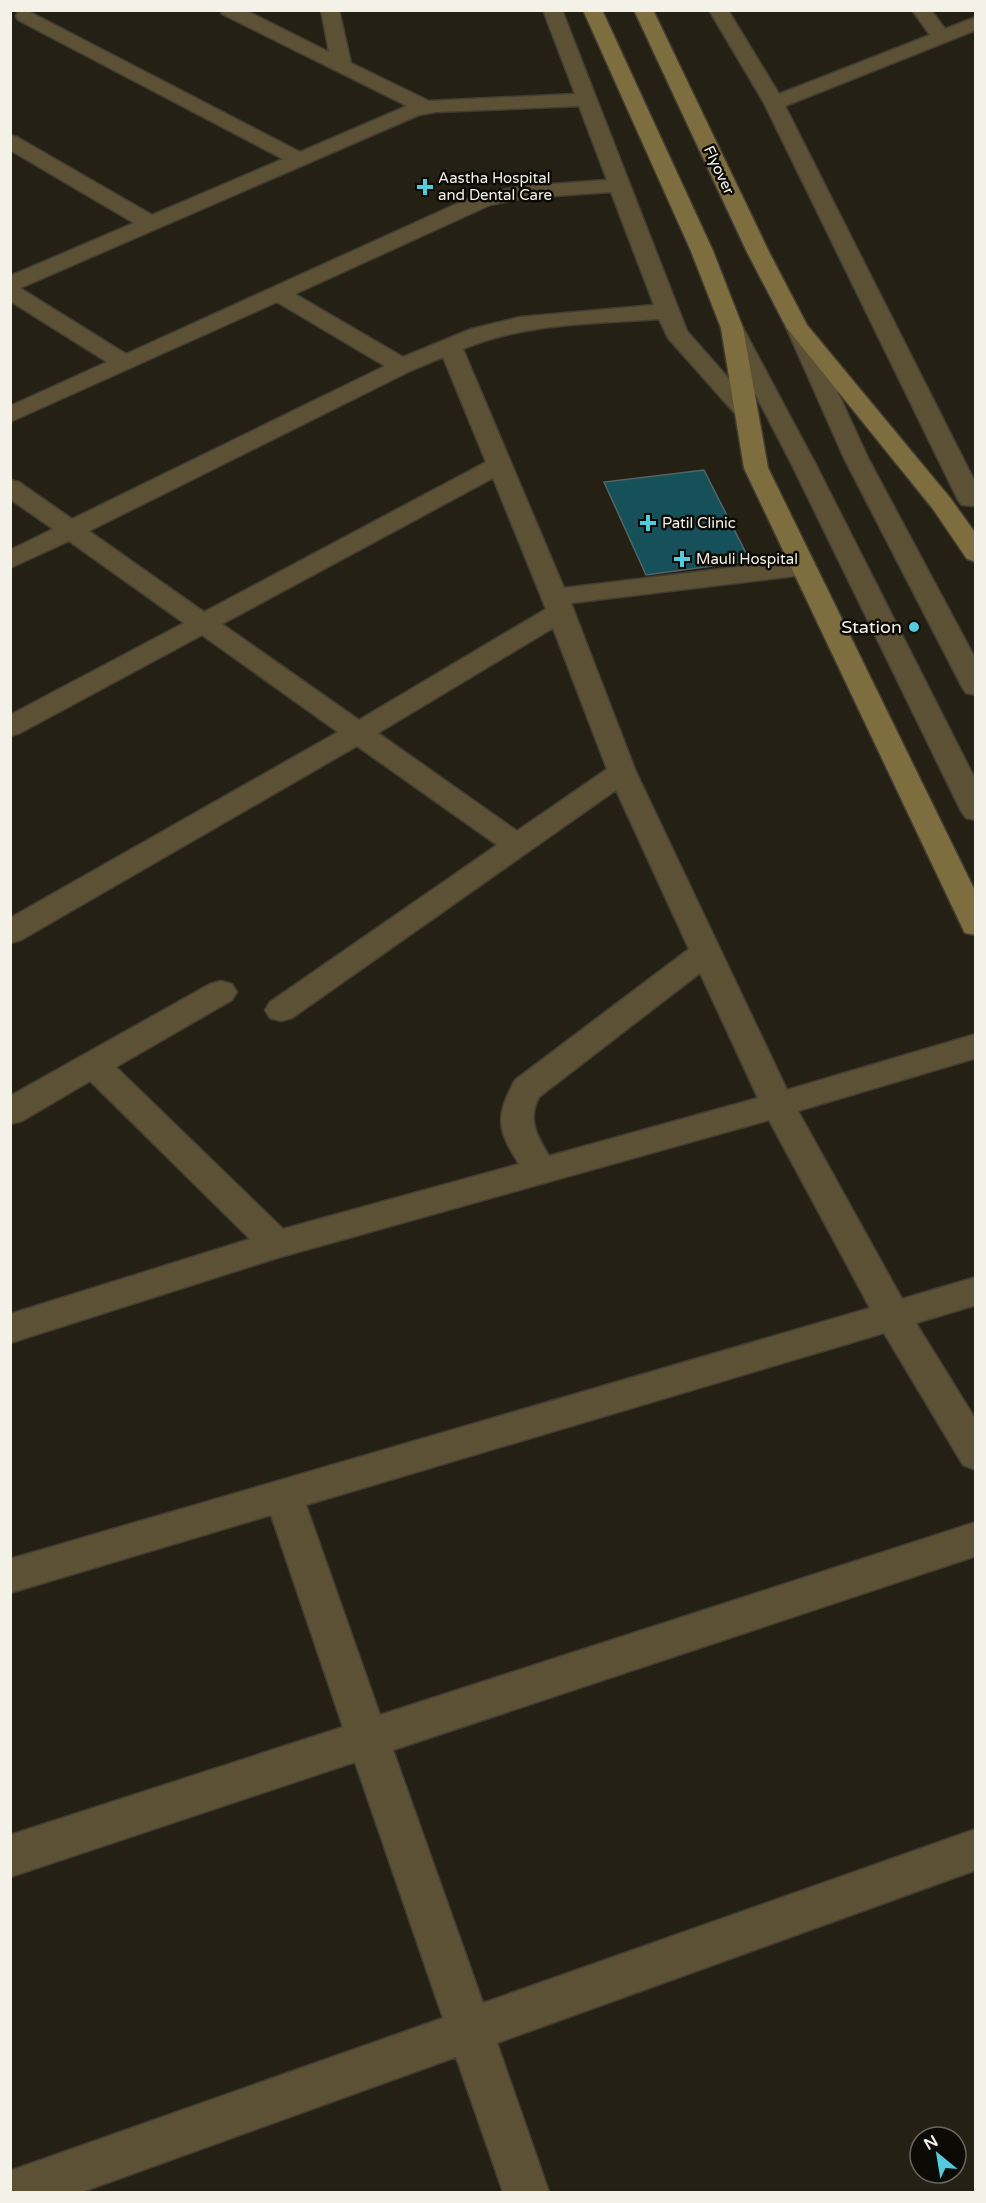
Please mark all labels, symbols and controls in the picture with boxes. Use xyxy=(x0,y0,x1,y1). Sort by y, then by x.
street label: Flyover xyxy=(700,143,738,198)
place label: Aastha Hospital and Dental Care xyxy=(438,169,552,204)
marker: Aastha Hospital and Dental Care xyxy=(416,178,434,196)
marker: Patil Clinic xyxy=(639,514,657,532)
place label: Patil Clinic xyxy=(662,514,736,532)
marker: Mauli Hospital xyxy=(673,550,691,568)
place label: Mauli Hospital xyxy=(696,550,798,568)
place label: Station xyxy=(841,616,902,638)
marker: Station xyxy=(907,620,921,634)
north arrow xyxy=(908,2125,968,2185)
text: N xyxy=(920,2131,942,2155)

